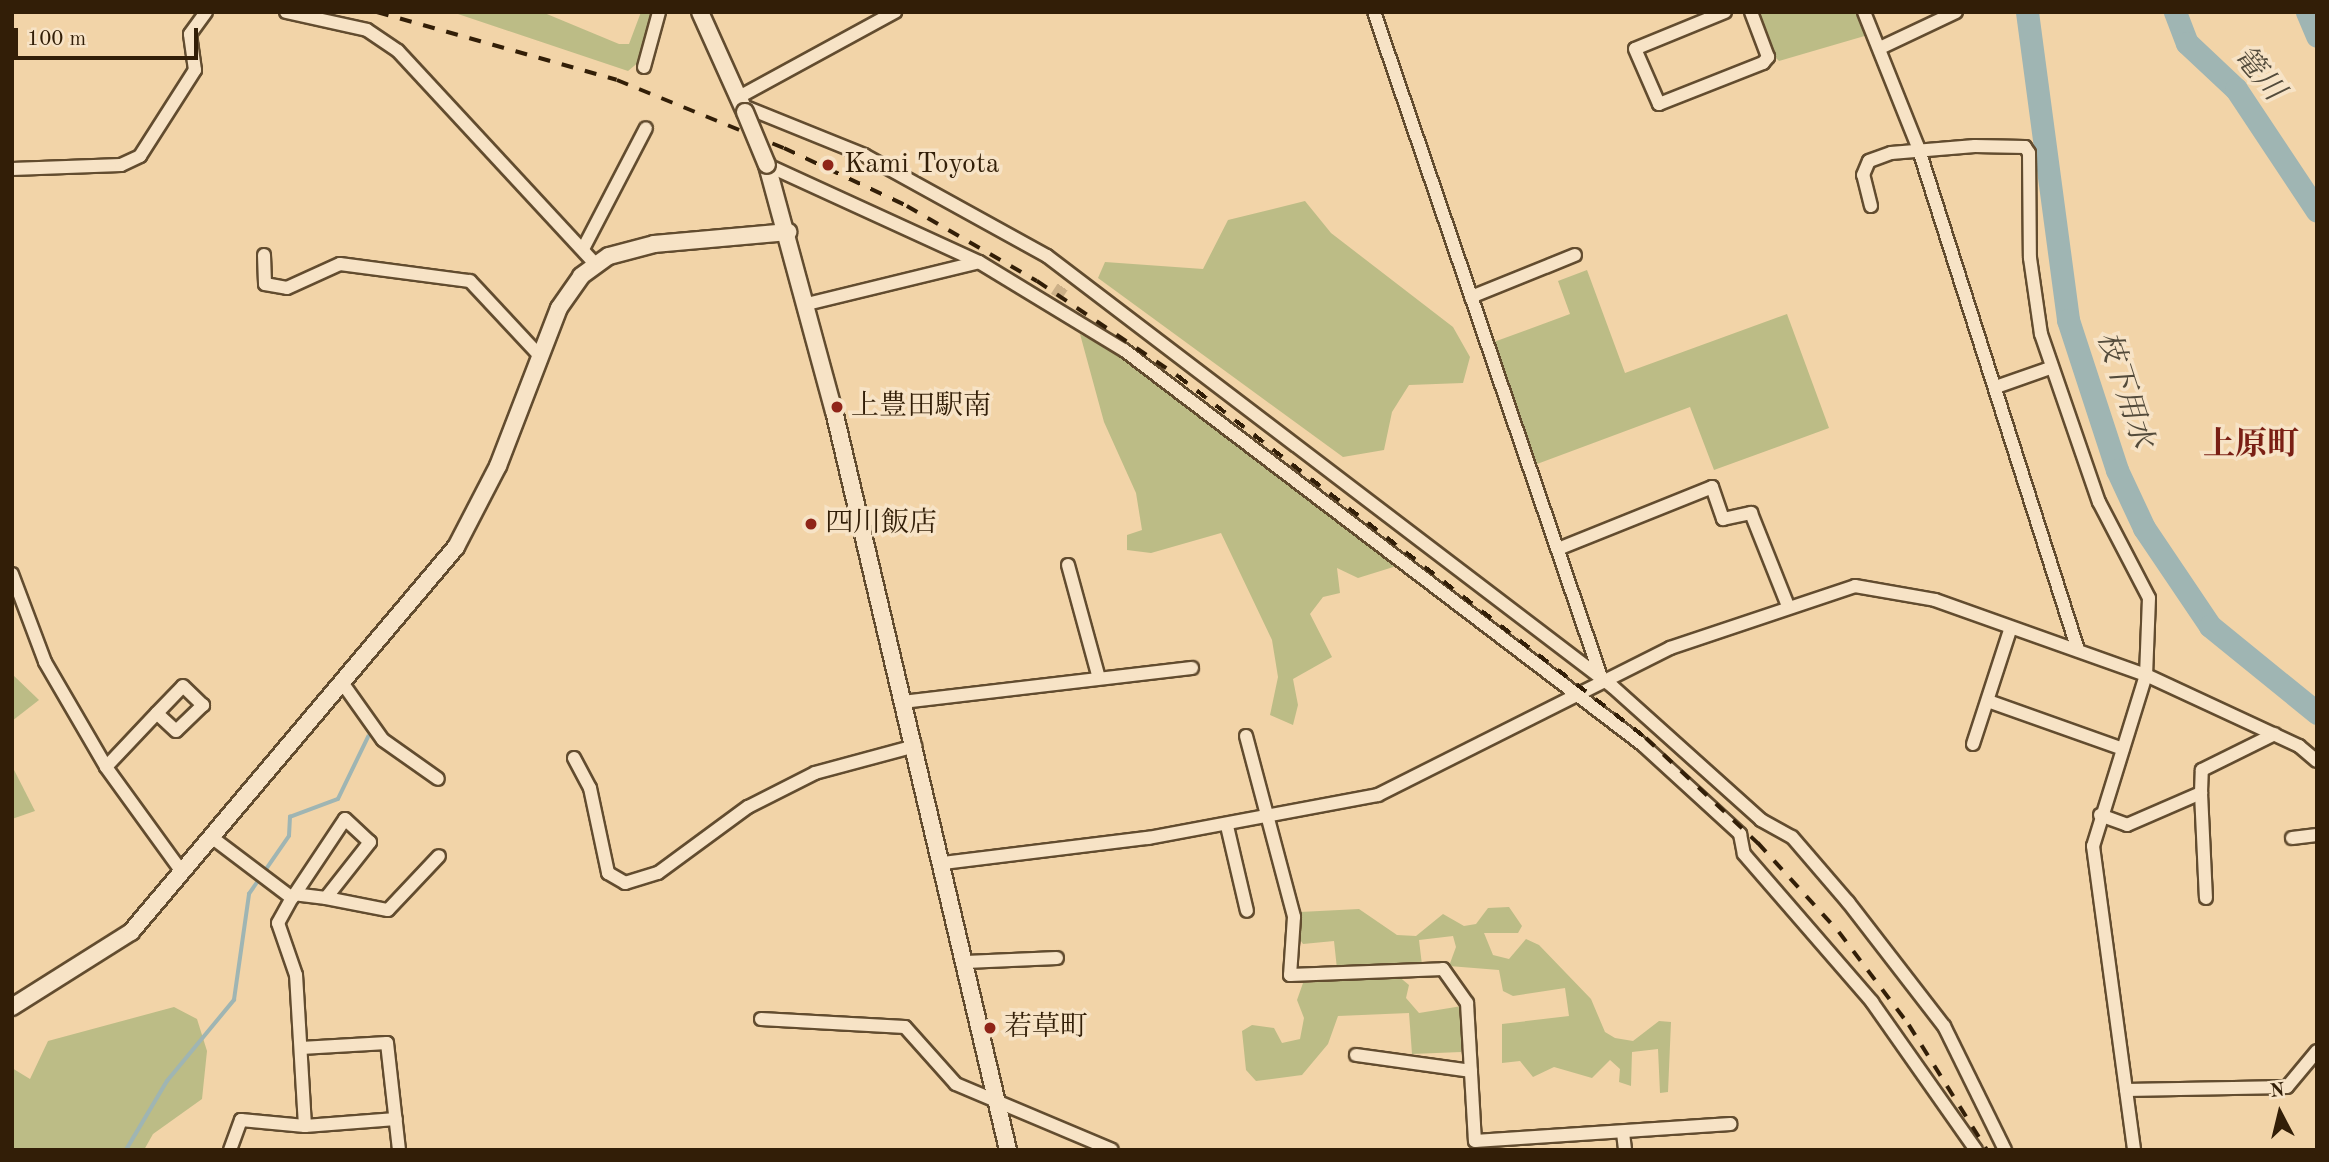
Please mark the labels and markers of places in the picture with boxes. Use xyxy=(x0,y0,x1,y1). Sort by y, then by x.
place label: Kami Toyota xyxy=(844,148,1000,182)
marker: Kami Toyota xyxy=(818,155,838,175)
place label: 上豊田駅南 xyxy=(851,390,991,424)
marker: 上豊田駅南 xyxy=(829,399,845,415)
place label: 四川飯店 xyxy=(825,507,937,541)
marker: 四川飯店 xyxy=(803,516,819,532)
place label: 若草町 xyxy=(1004,1011,1088,1045)
marker: 若草町 xyxy=(982,1020,998,1036)

